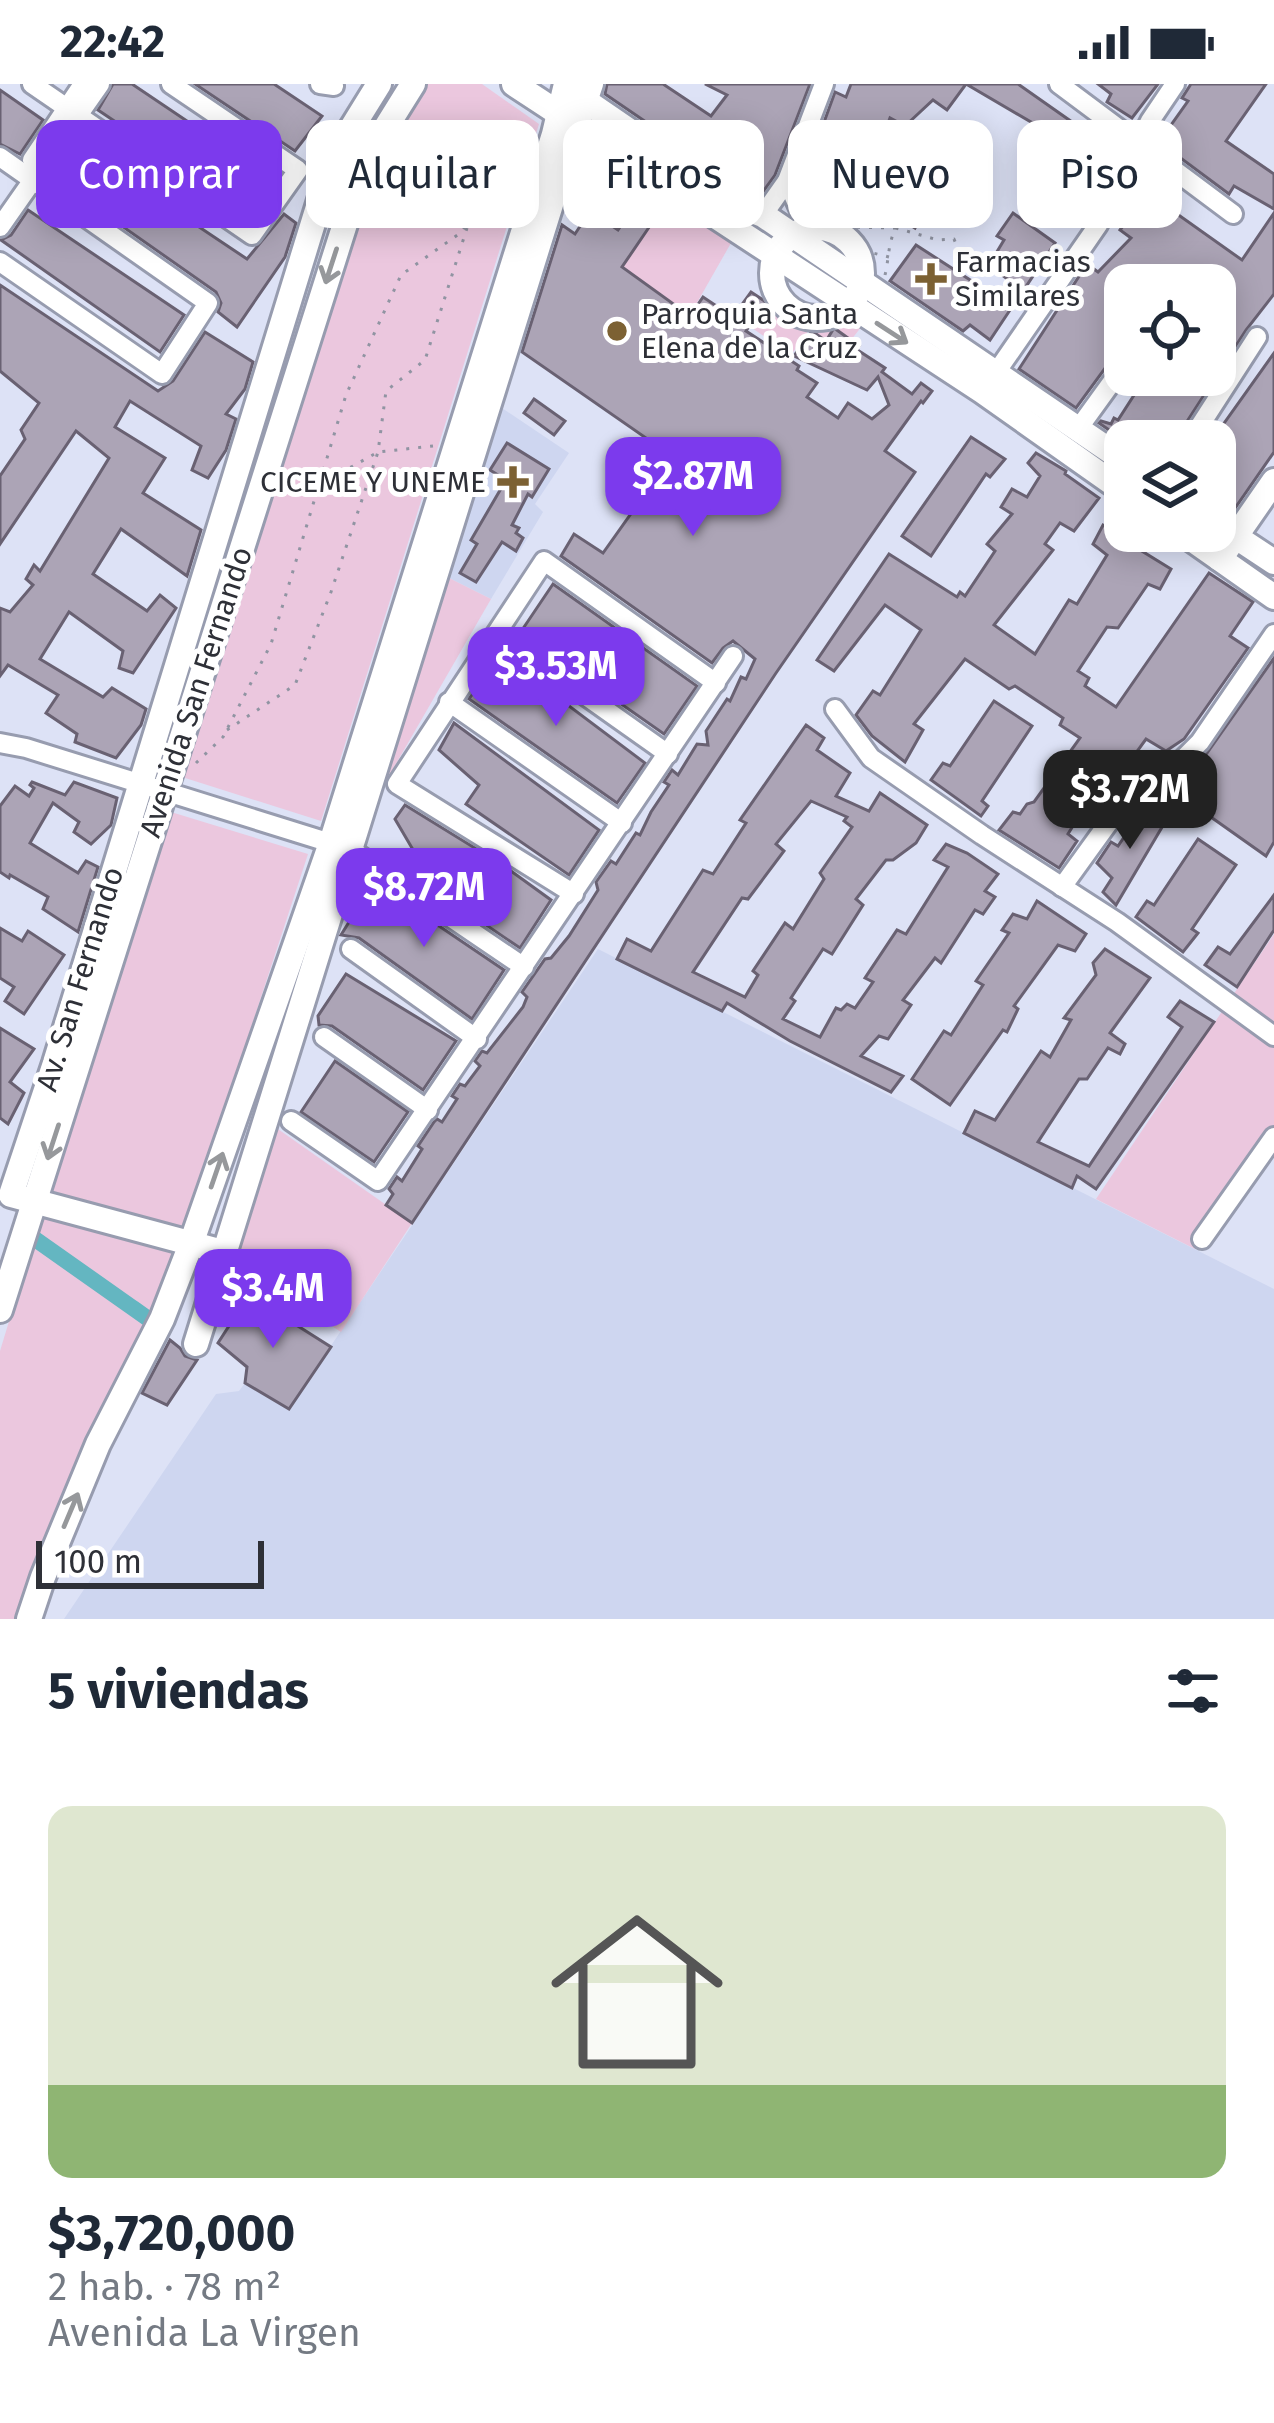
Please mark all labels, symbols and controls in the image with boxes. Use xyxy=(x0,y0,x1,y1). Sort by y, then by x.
text: 22:42 xyxy=(60,15,165,69)
chip: Comprar xyxy=(36,120,282,228)
chip: Alquilar xyxy=(306,120,539,228)
chip: Filtros xyxy=(563,120,764,228)
chip: Nuevo xyxy=(788,120,993,228)
chip: Piso xyxy=(1017,120,1182,228)
place label: Farmacias Similares xyxy=(955,244,1091,314)
one-way arrow xyxy=(319,246,341,284)
map controls xyxy=(1104,264,1236,552)
button: locate xyxy=(1104,264,1236,396)
marker: Farmacias Similares xyxy=(918,266,944,292)
place label: Parroquia Santa Elena de la Cruz xyxy=(641,296,858,366)
marker: Parroquia Santa Elena de la Cruz xyxy=(604,318,630,344)
one-way arrow xyxy=(875,320,909,345)
button: layers xyxy=(1104,420,1236,552)
pin: $2.87M xyxy=(595,437,791,539)
text: $2.87M xyxy=(632,453,754,499)
place label: CICEME Y UNEME xyxy=(260,464,486,500)
marker: CICEME Y UNEME xyxy=(497,466,529,498)
street label: Avenida San Fernando xyxy=(132,542,260,842)
pin: $3.53M xyxy=(458,627,654,729)
text: $3.53M xyxy=(495,643,617,689)
pin: $3.72M xyxy=(1032,750,1228,852)
text: $3.72M xyxy=(1070,766,1190,812)
pin: $8.72M xyxy=(326,848,522,950)
street label: Av. San Fernando xyxy=(29,862,131,1096)
text: $8.72M xyxy=(363,864,485,910)
one-way arrow xyxy=(41,1122,63,1160)
one-way arrow xyxy=(208,1152,229,1189)
pin: $3.4M xyxy=(189,1249,357,1351)
text: $3.4M xyxy=(222,1265,324,1311)
one-way arrow xyxy=(62,1492,83,1529)
scale bar xyxy=(36,1535,264,1588)
text: 100 m xyxy=(54,1542,142,1582)
icon: filters xyxy=(1160,1658,1226,1724)
text: 5 viviendas xyxy=(48,1660,309,1722)
icon: home xyxy=(529,1884,745,2100)
text: $3,720,000 xyxy=(48,2202,295,2264)
text: 2 hab. · 78 m² xyxy=(48,2264,281,2310)
text: Avenida La Virgen xyxy=(48,2310,361,2356)

